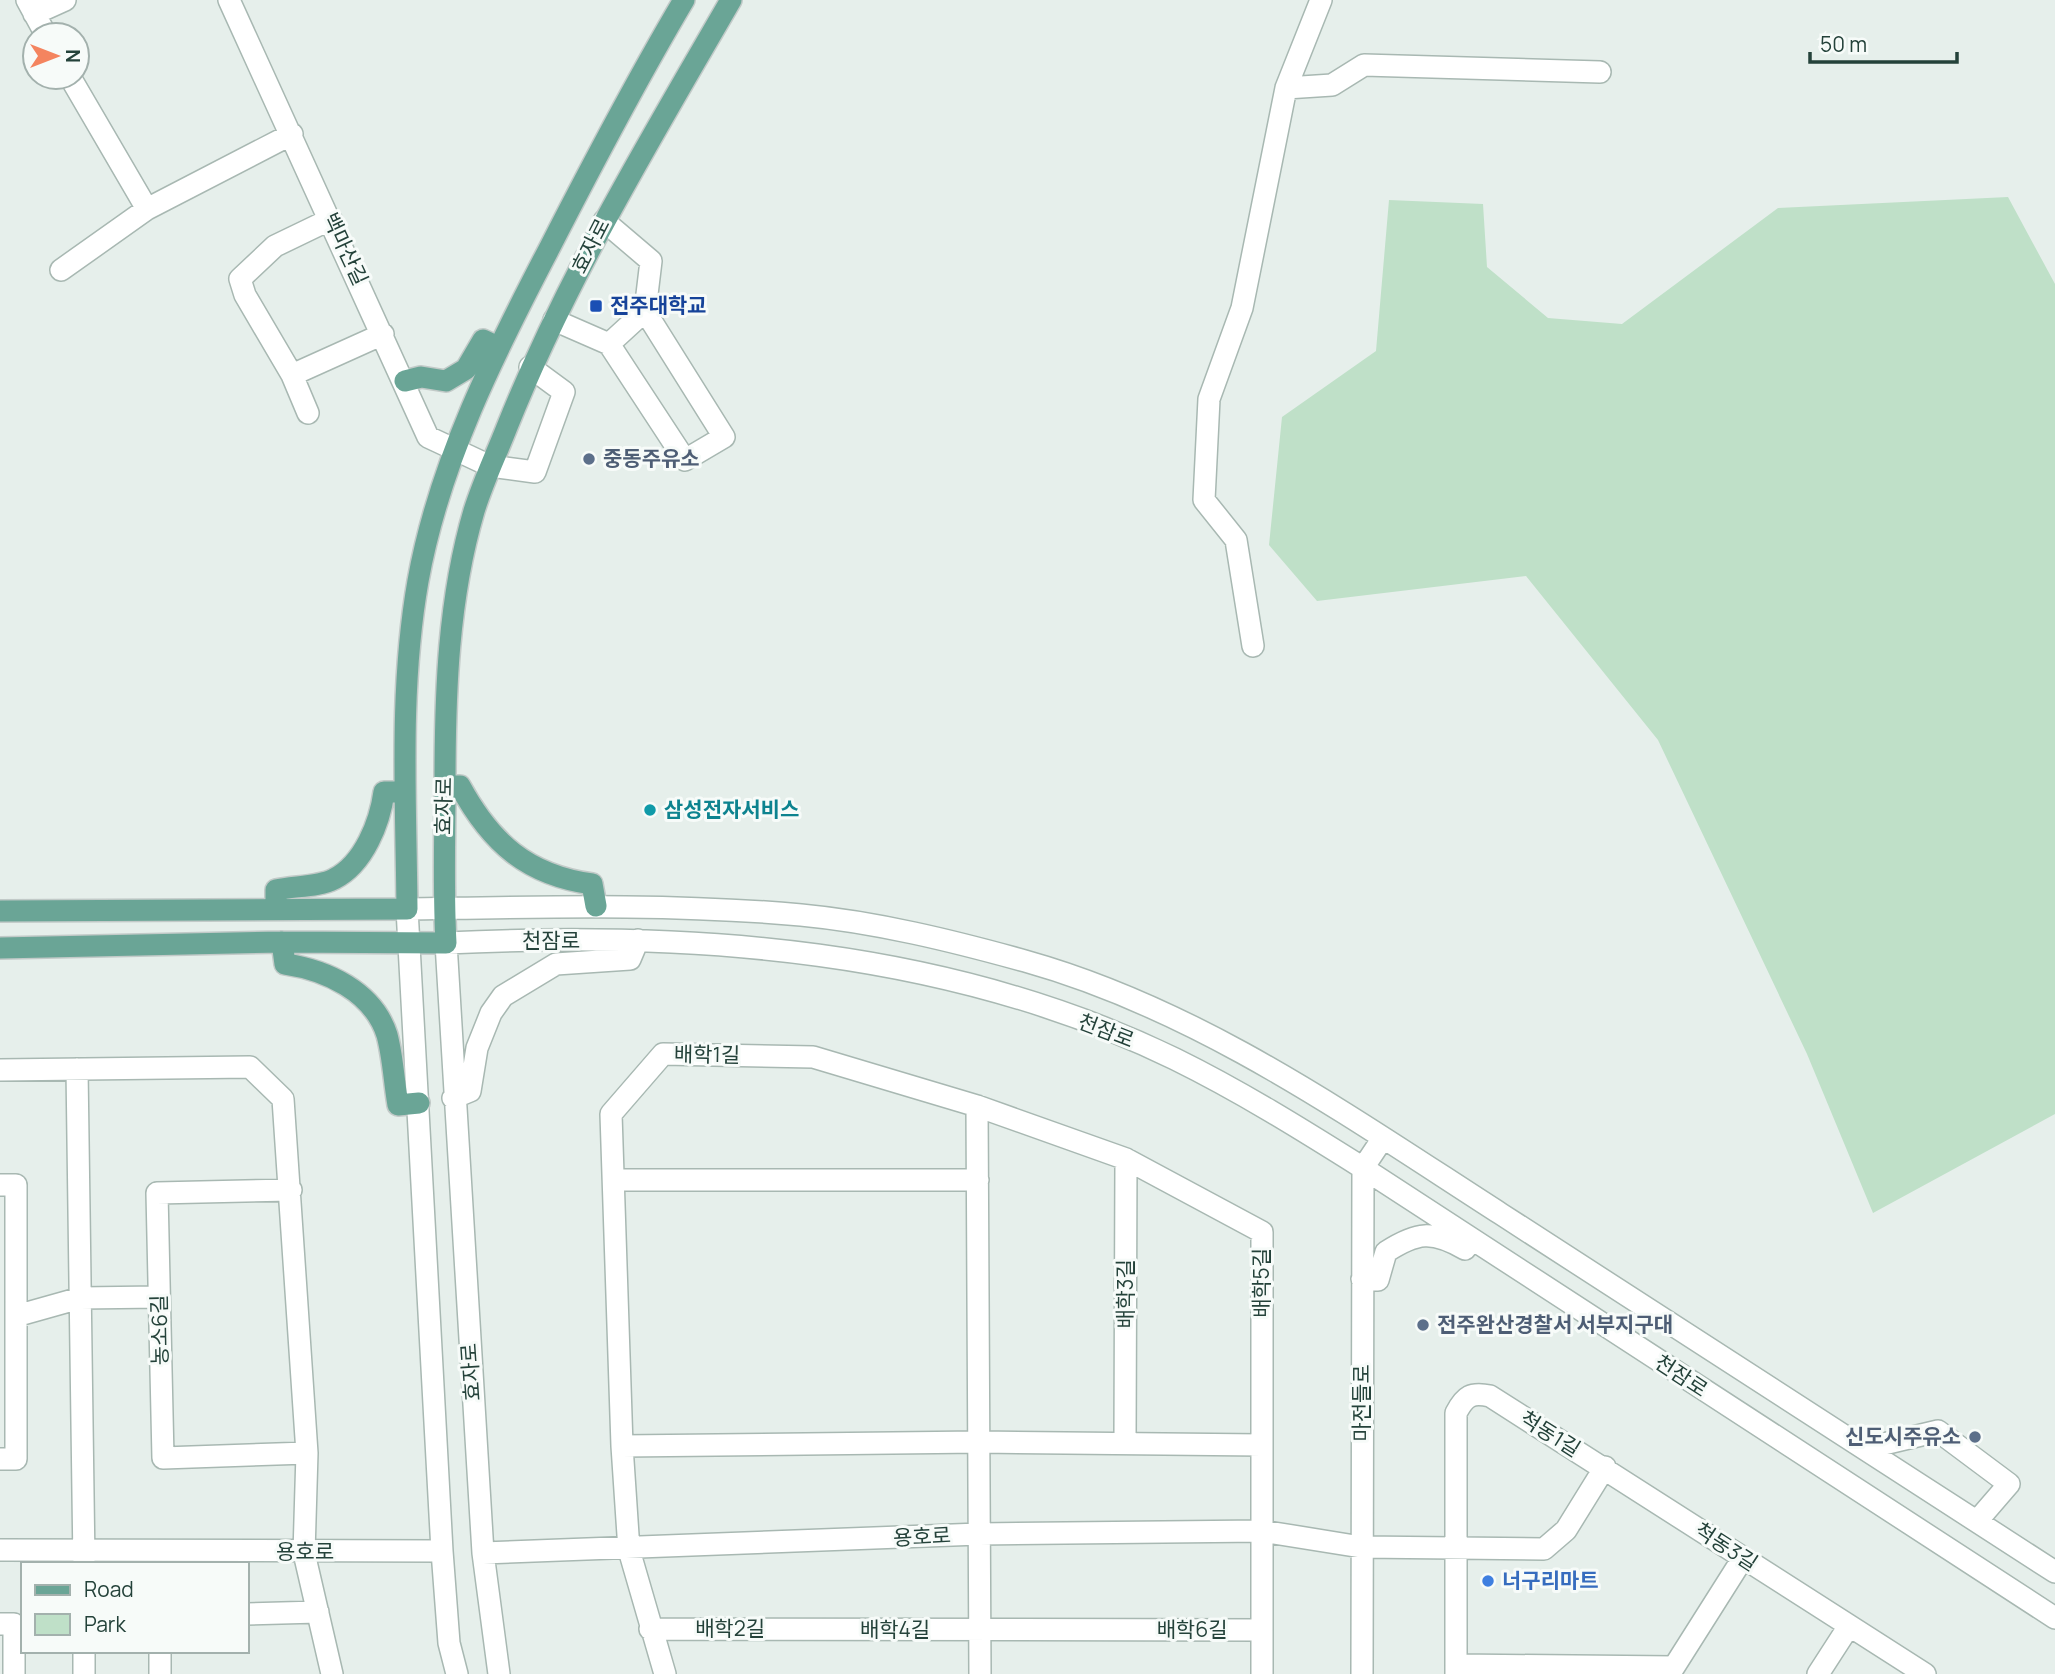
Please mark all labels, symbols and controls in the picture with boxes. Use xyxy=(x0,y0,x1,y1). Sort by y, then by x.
north arrow xyxy=(21,21,91,91)
scale bar xyxy=(1810,21,1957,65)
text: 50 m xyxy=(1820,30,1867,58)
text: N xyxy=(60,49,86,63)
street label: 백마산길 xyxy=(317,208,375,290)
street label: 효자로 xyxy=(564,213,616,278)
place label: 전주대학교 xyxy=(610,291,707,319)
marker: 전주대학교 xyxy=(588,298,604,314)
place label: 중동주유소 xyxy=(603,444,700,472)
marker: 중동주유소 xyxy=(581,451,597,467)
street label: 효자로 xyxy=(428,777,458,835)
place label: 삼성전자서비스 xyxy=(664,795,799,823)
marker: 삼성전자서비스 xyxy=(642,802,658,818)
street label: 천잠로 xyxy=(522,926,580,954)
street label: 천잠로 xyxy=(1074,1007,1138,1054)
street label: 배학1길 xyxy=(674,1039,740,1069)
street label: 배학5길 xyxy=(1247,1248,1275,1318)
street label: 배학3길 xyxy=(1111,1259,1139,1329)
street label: 농소6길 xyxy=(144,1294,174,1366)
place label: 전주완산경찰서 서부지구대 xyxy=(1437,1310,1673,1338)
marker: 전주완산경찰서 서부지구대 xyxy=(1415,1317,1431,1333)
street label: 효자로 xyxy=(454,1342,486,1402)
street label: 천잠로 xyxy=(1650,1348,1713,1403)
street label: 마전들로 xyxy=(1347,1364,1375,1442)
street label: 척동1길 xyxy=(1515,1404,1586,1463)
place label: 신도시주유소 xyxy=(1845,1422,1961,1450)
marker: 신도시주유소 xyxy=(1967,1429,1983,1445)
street label: 척동3길 xyxy=(1690,1515,1763,1577)
street label: 용호로 xyxy=(892,1521,952,1551)
street label: 용호로 xyxy=(276,1537,334,1565)
legend xyxy=(21,1562,248,1653)
place label: 너구리마트 xyxy=(1502,1566,1599,1594)
marker: 너구리마트 xyxy=(1480,1573,1496,1589)
text: Road xyxy=(84,1575,134,1603)
text: Park xyxy=(84,1610,126,1638)
street label: 배학2길 xyxy=(695,1614,765,1642)
street label: 배학4길 xyxy=(860,1615,930,1643)
street label: 배학6길 xyxy=(1157,1615,1228,1643)

